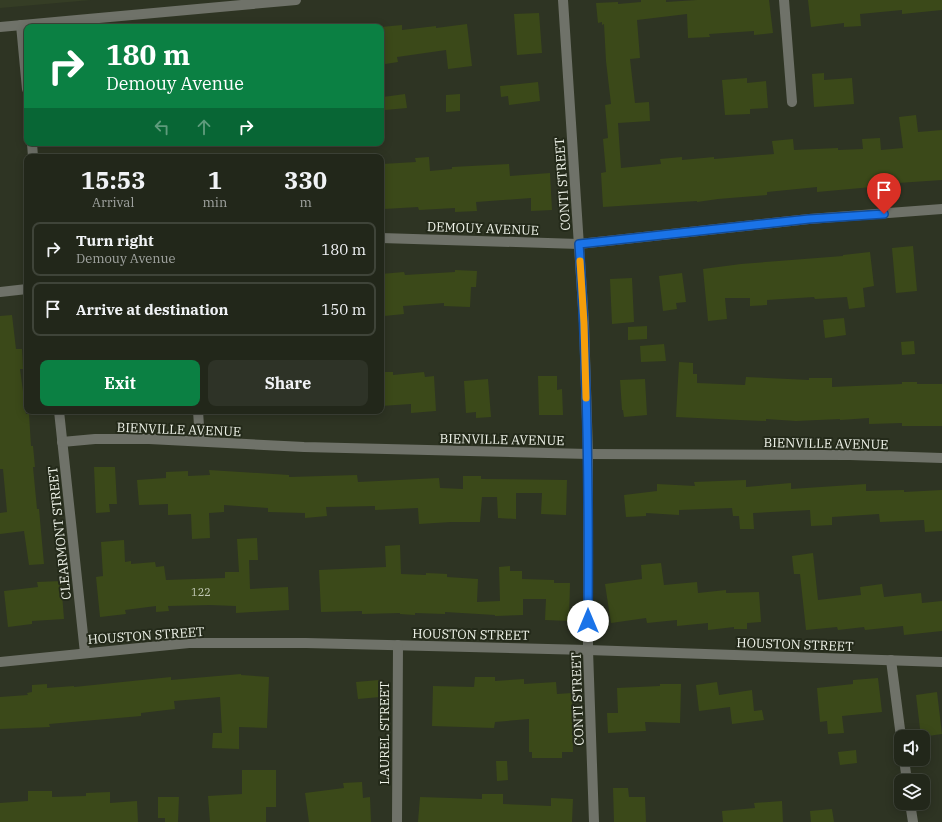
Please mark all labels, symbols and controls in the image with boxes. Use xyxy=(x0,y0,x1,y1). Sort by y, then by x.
text: 180 m xyxy=(106,36,190,73)
icon: right xyxy=(40,40,92,92)
text: Demouy Avenue xyxy=(106,72,244,95)
icon: left xyxy=(151,116,173,138)
icon: ahead xyxy=(193,116,215,138)
icon: right xyxy=(235,116,257,138)
street label: CONTI STREET xyxy=(551,136,574,231)
text: 15:53 xyxy=(81,164,146,196)
text: 1 xyxy=(208,164,222,196)
text: 330 xyxy=(284,164,327,196)
pin xyxy=(867,173,901,214)
icon: arrive xyxy=(873,179,895,201)
text: Arrival xyxy=(92,194,134,211)
text: min xyxy=(202,194,227,211)
text: m xyxy=(299,194,312,211)
street label: DEMOUY AVENUE xyxy=(427,218,539,239)
text: Turn right xyxy=(76,231,154,250)
icon: right xyxy=(42,238,64,260)
text: 180 m xyxy=(321,240,366,259)
text: Demouy Avenue xyxy=(76,250,176,267)
icon: arrive xyxy=(42,298,64,320)
text: Arrive at destination xyxy=(76,300,228,319)
text: 150 m xyxy=(321,300,366,319)
button: Exit xyxy=(40,360,200,406)
button: Share xyxy=(208,360,368,406)
street label: BIENVILLE AVENUE xyxy=(116,419,242,440)
street label: BIENVILLE AVENUE xyxy=(439,430,565,449)
street label: BIENVILLE AVENUE xyxy=(763,434,889,453)
street label: CLEARMONT STREET xyxy=(44,465,75,601)
house number: 122 xyxy=(191,585,211,599)
position arrow xyxy=(567,600,609,642)
street label: HOUSTON STREET xyxy=(87,623,206,648)
street label: HOUSTON STREET xyxy=(412,625,530,644)
street label: HOUSTON STREET xyxy=(736,634,854,655)
street label: CONTI STREET xyxy=(567,651,588,746)
street label: LAUREL STREET xyxy=(376,681,393,785)
map controls xyxy=(894,730,930,810)
button: sound xyxy=(894,730,930,766)
button: layers xyxy=(894,774,930,810)

